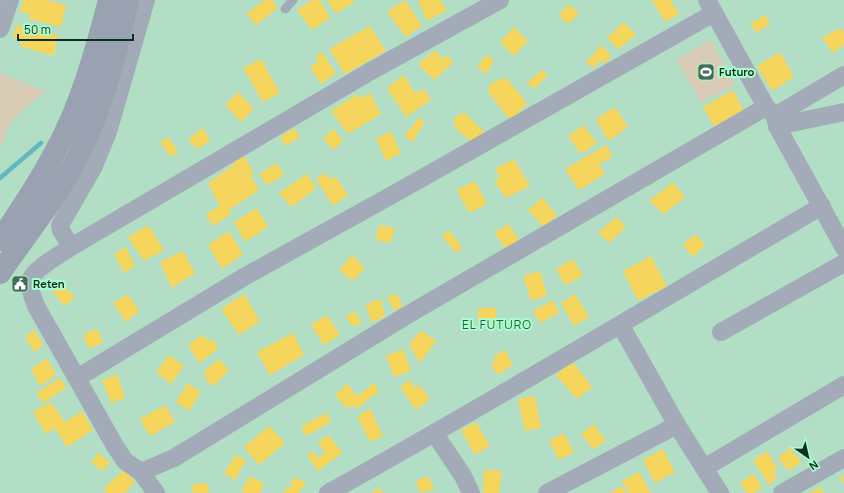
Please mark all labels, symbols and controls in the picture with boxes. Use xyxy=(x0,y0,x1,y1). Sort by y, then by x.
scale bar xyxy=(18,16,133,42)
text: 50 m xyxy=(24,21,51,38)
sports icon: Futuro xyxy=(696,62,716,82)
place label: Futuro xyxy=(719,64,755,79)
public building icon: Reten xyxy=(10,274,30,294)
place label: Reten xyxy=(33,276,65,291)
district label: EL FUTURO xyxy=(462,316,532,333)
north arrow xyxy=(788,437,828,477)
text: N xyxy=(806,457,821,474)

